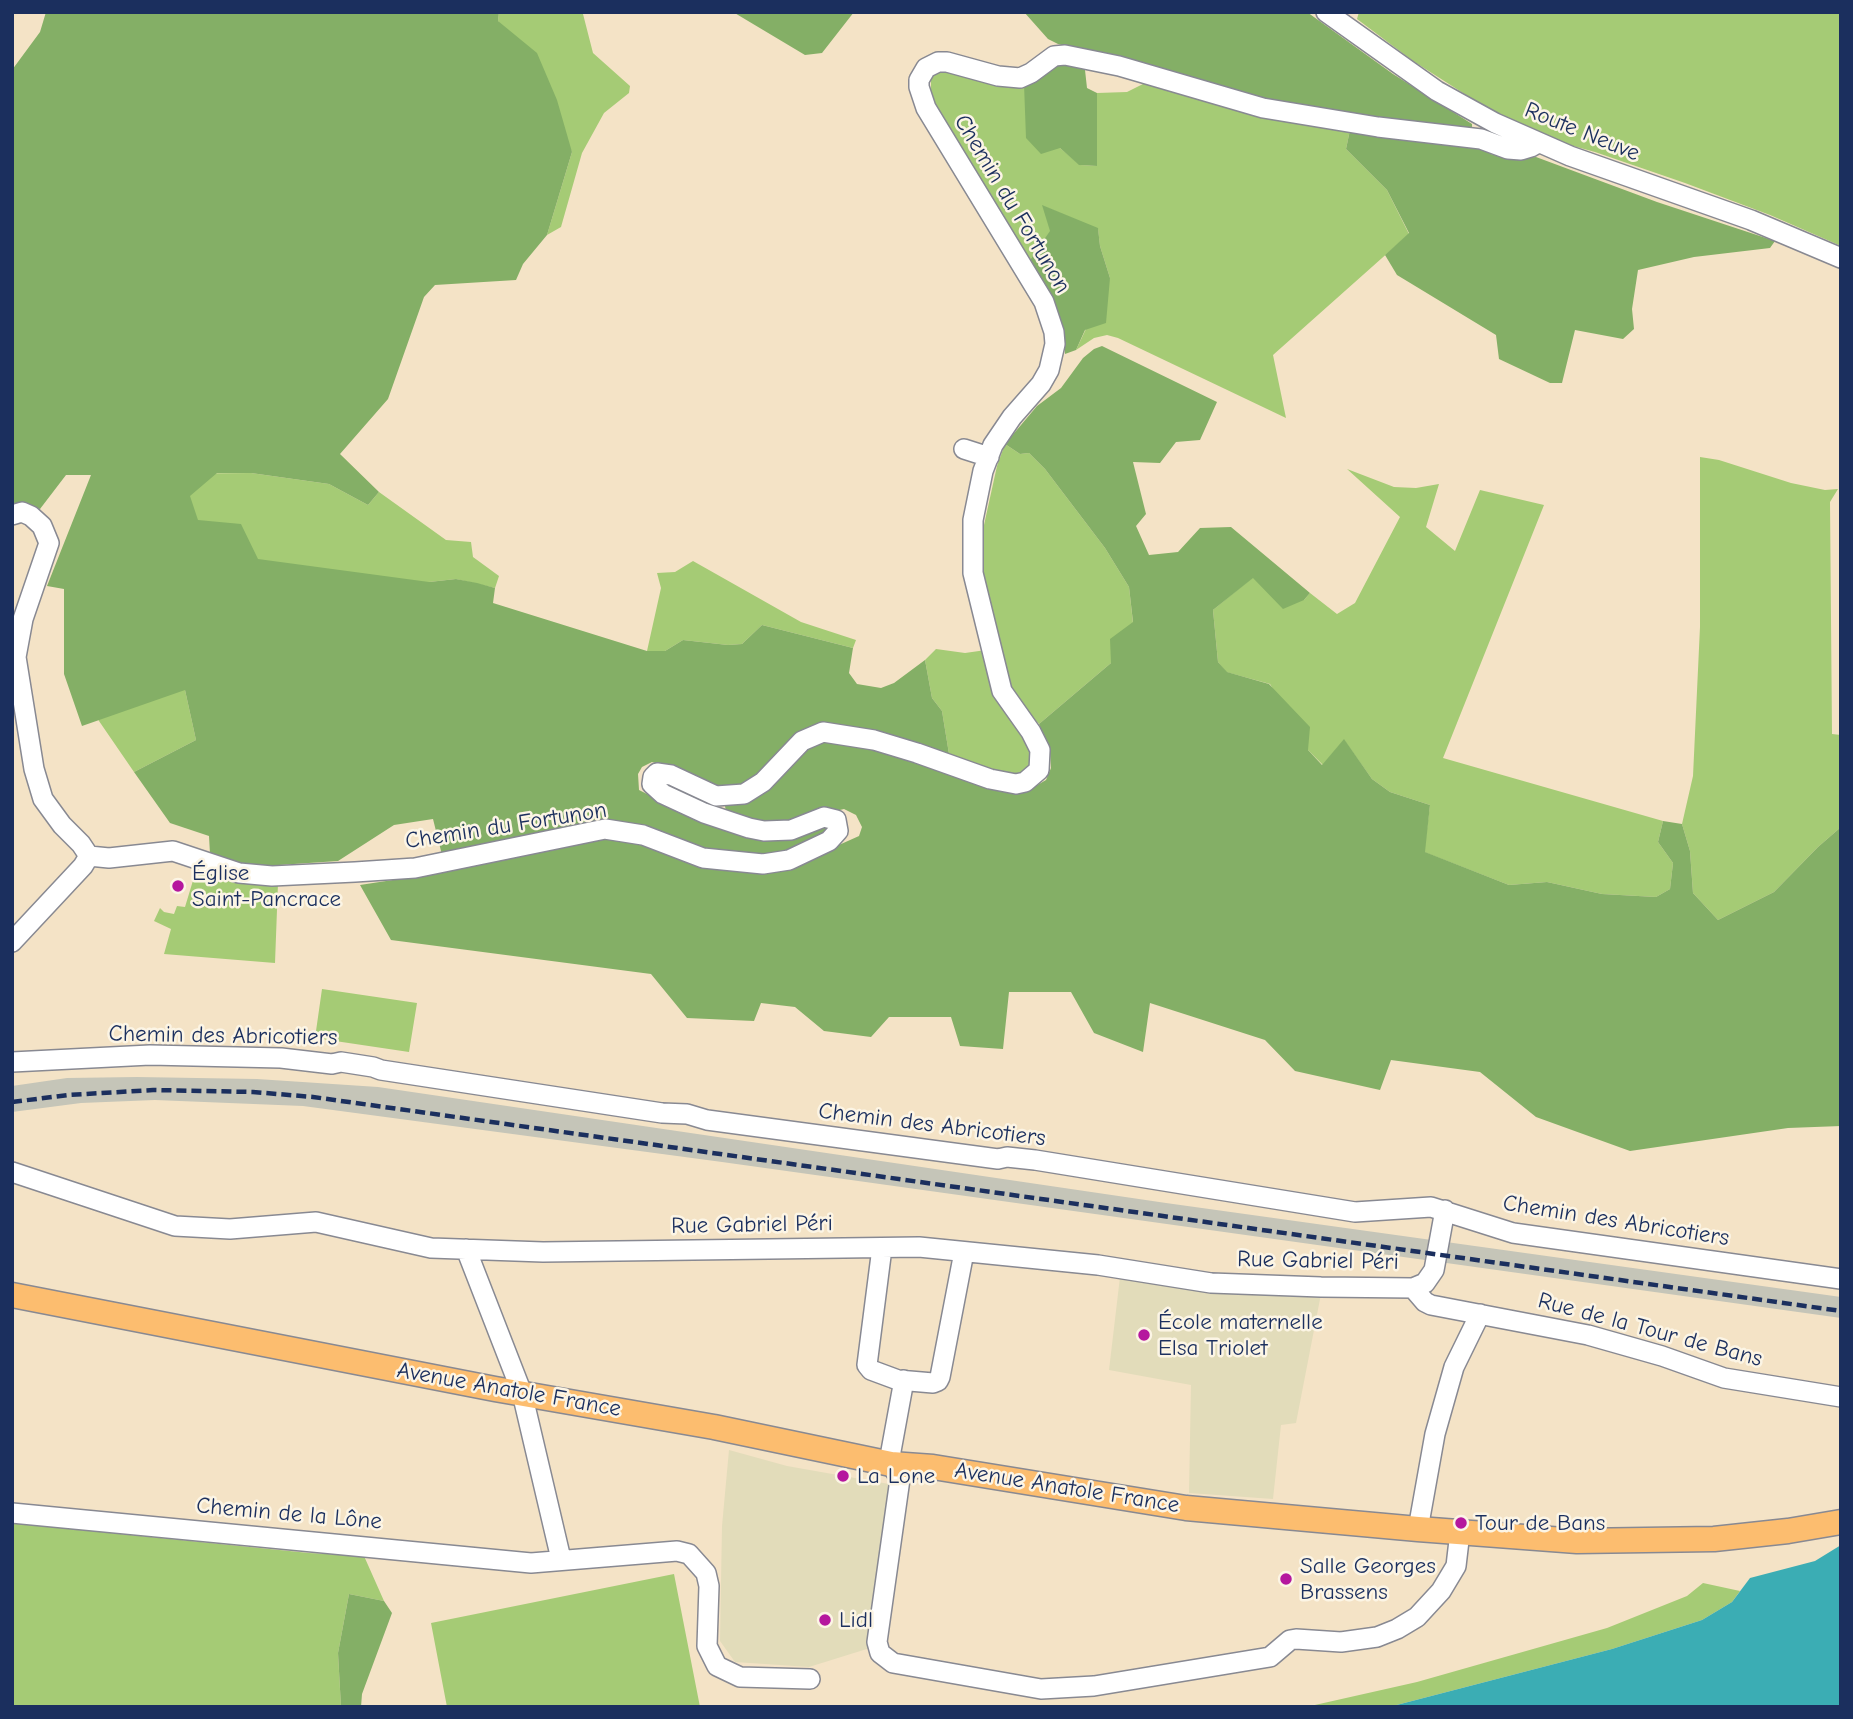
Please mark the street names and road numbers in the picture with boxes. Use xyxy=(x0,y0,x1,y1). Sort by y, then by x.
street label: Route Neuve xyxy=(1520,96,1644,168)
street label: Chemin du Fortunon xyxy=(948,110,1076,298)
street label: Chemin du Fortunon xyxy=(403,796,609,856)
street label: Chemin des Abricotiers xyxy=(108,1020,338,1052)
street label: Chemin des Abricotiers xyxy=(817,1097,1047,1153)
street label: Chemin des Abricotiers xyxy=(1501,1189,1731,1253)
street label: Rue Gabriel Péri xyxy=(671,1210,833,1240)
street label: Rue Gabriel Péri xyxy=(1237,1246,1399,1276)
street label: Rue de la Tour de Bans xyxy=(1535,1287,1765,1373)
street label: Avenue Anatole France xyxy=(395,1357,623,1423)
street label: Avenue Anatole France xyxy=(953,1457,1181,1519)
street label: Chemin de la Lône xyxy=(195,1492,383,1536)

